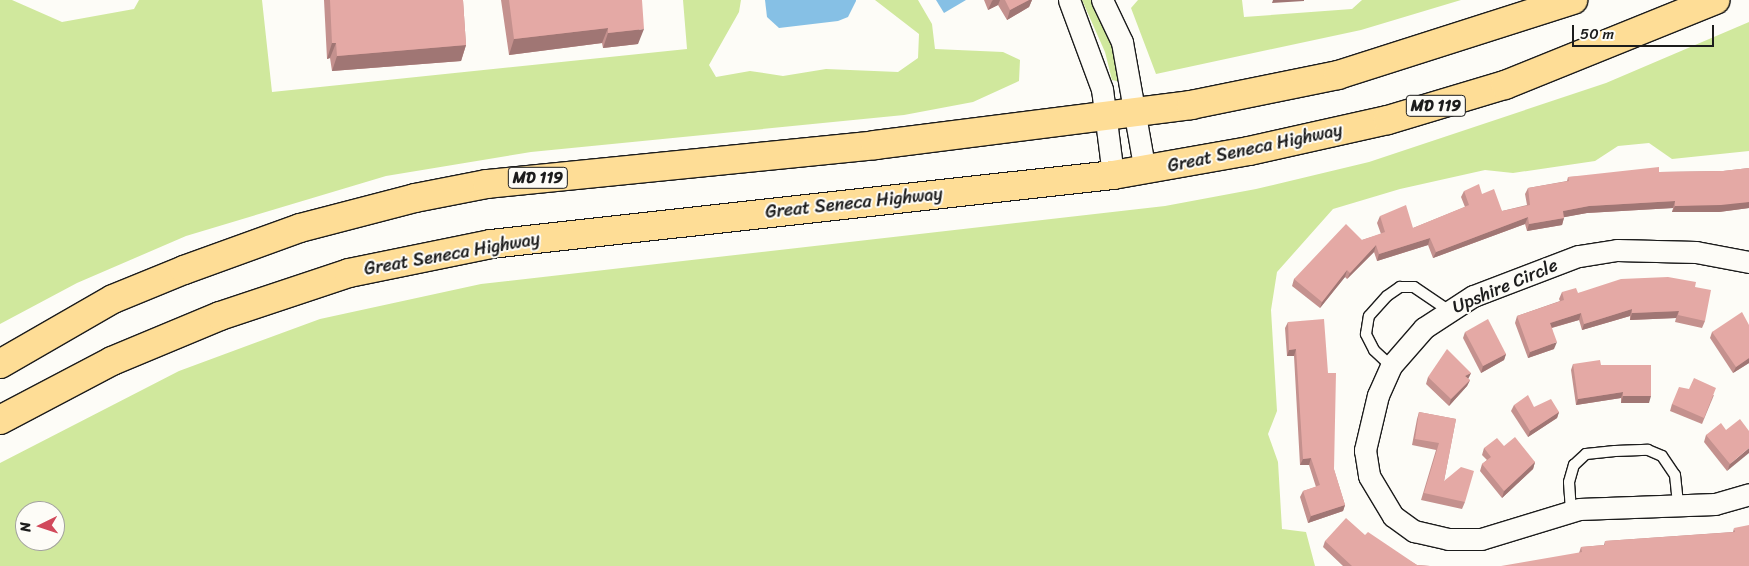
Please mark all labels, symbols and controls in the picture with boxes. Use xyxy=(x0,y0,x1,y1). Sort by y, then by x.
scale bar xyxy=(1574,15,1716,47)
text: 50 m xyxy=(1580,21,1614,47)
road number: MD 119 xyxy=(1405,92,1467,120)
street label: Great Seneca Highway xyxy=(1165,119,1345,177)
road number: MD 119 xyxy=(507,164,569,192)
street label: Great Seneca Highway xyxy=(764,183,944,223)
street label: Great Seneca Highway xyxy=(362,228,542,280)
street label: Upshire Circle xyxy=(1449,254,1561,318)
north arrow xyxy=(15,501,65,551)
text: N xyxy=(13,521,38,533)

